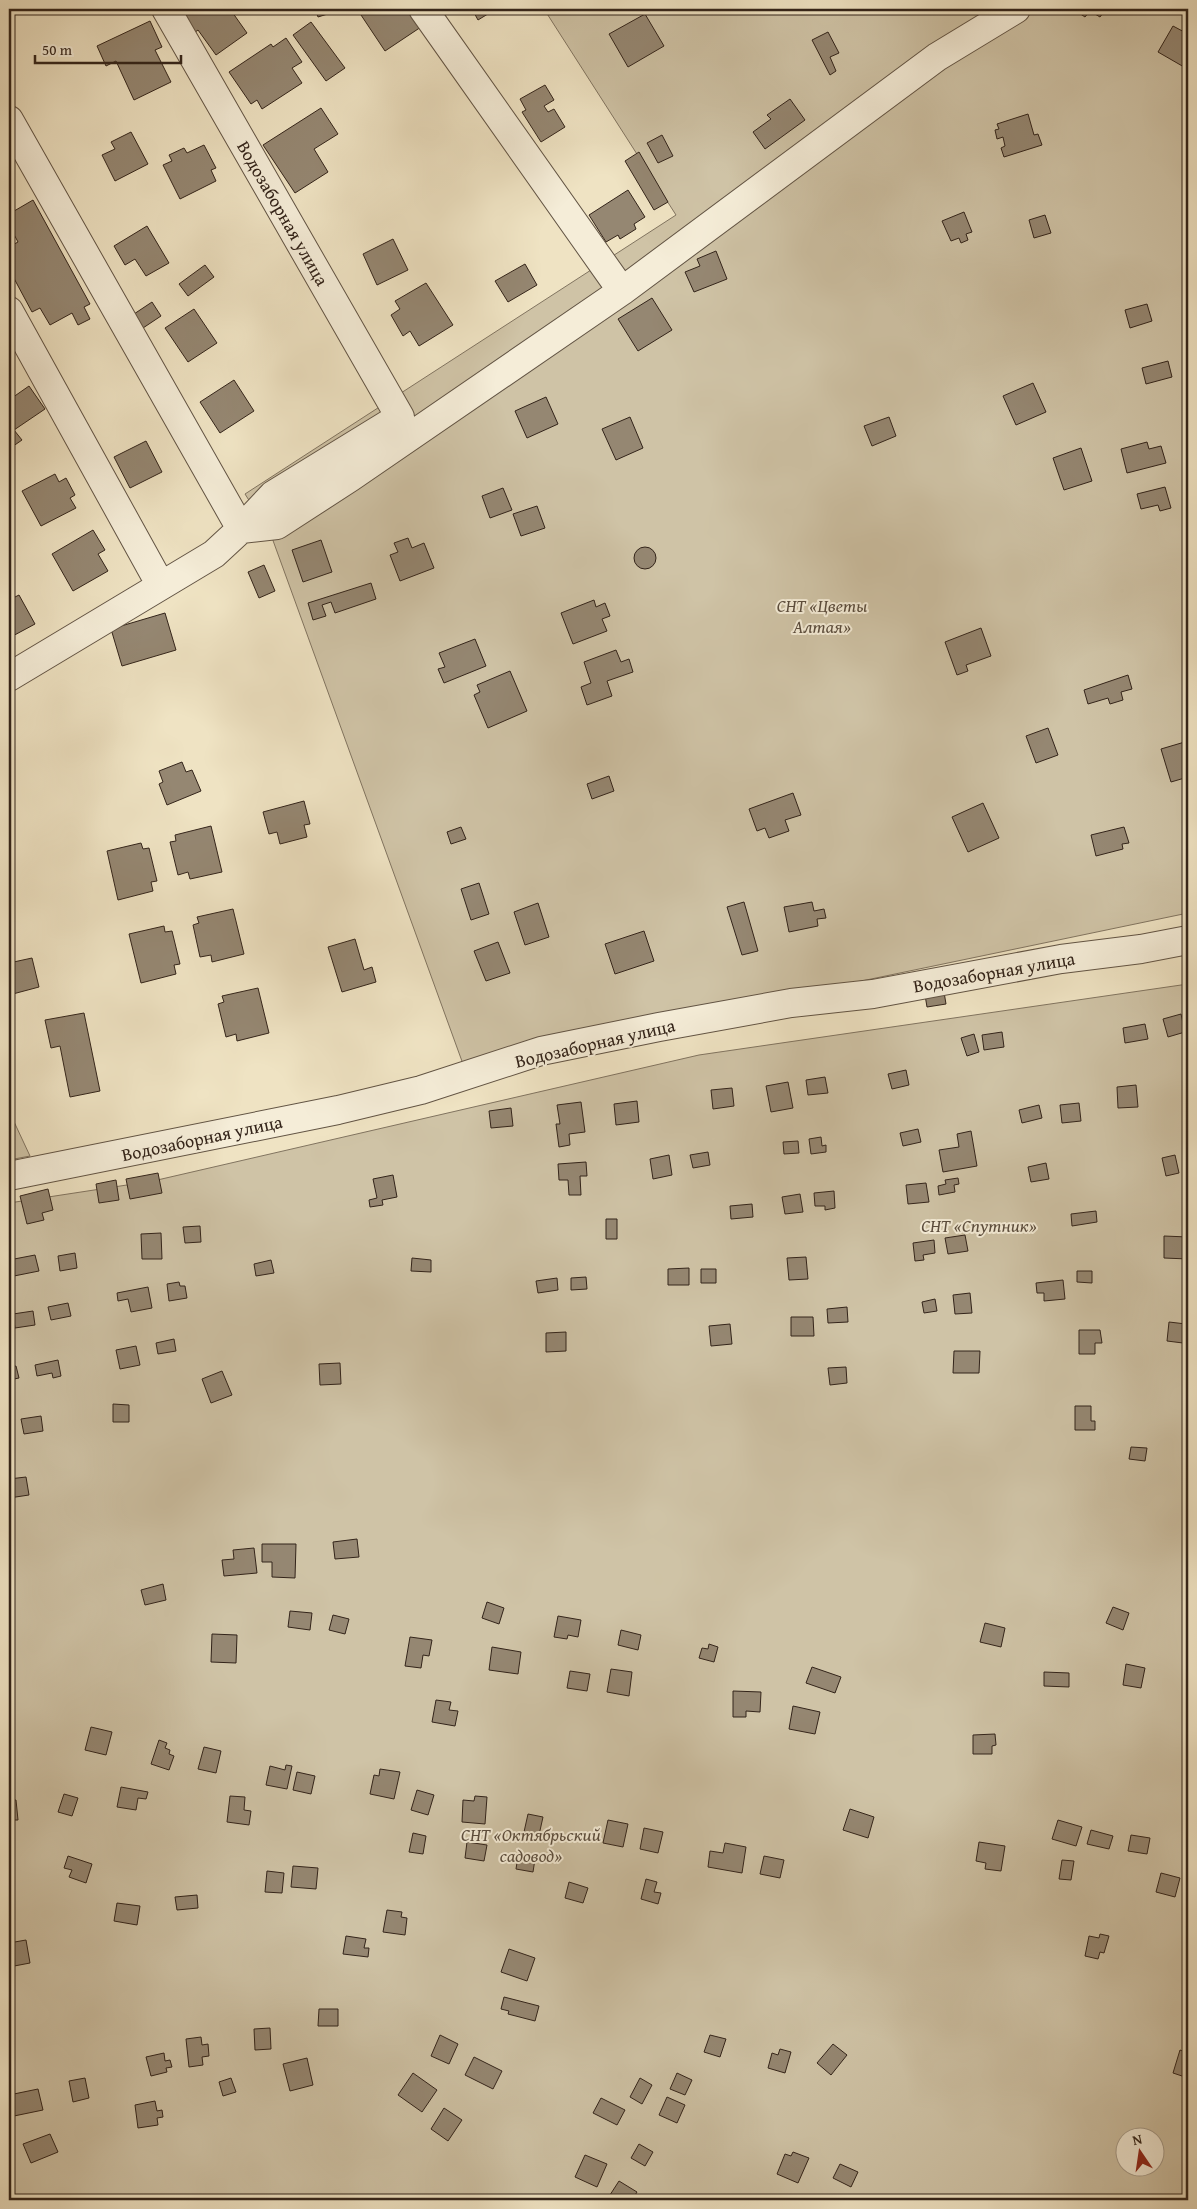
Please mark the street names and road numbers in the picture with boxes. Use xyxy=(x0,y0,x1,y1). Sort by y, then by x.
street label: Водозаборная улица xyxy=(230,135,336,291)
street label: Водозаборная улица xyxy=(911,944,1077,999)
street label: Водозаборная улица xyxy=(512,1011,678,1075)
street label: Водозаборная улица xyxy=(119,1108,285,1168)

